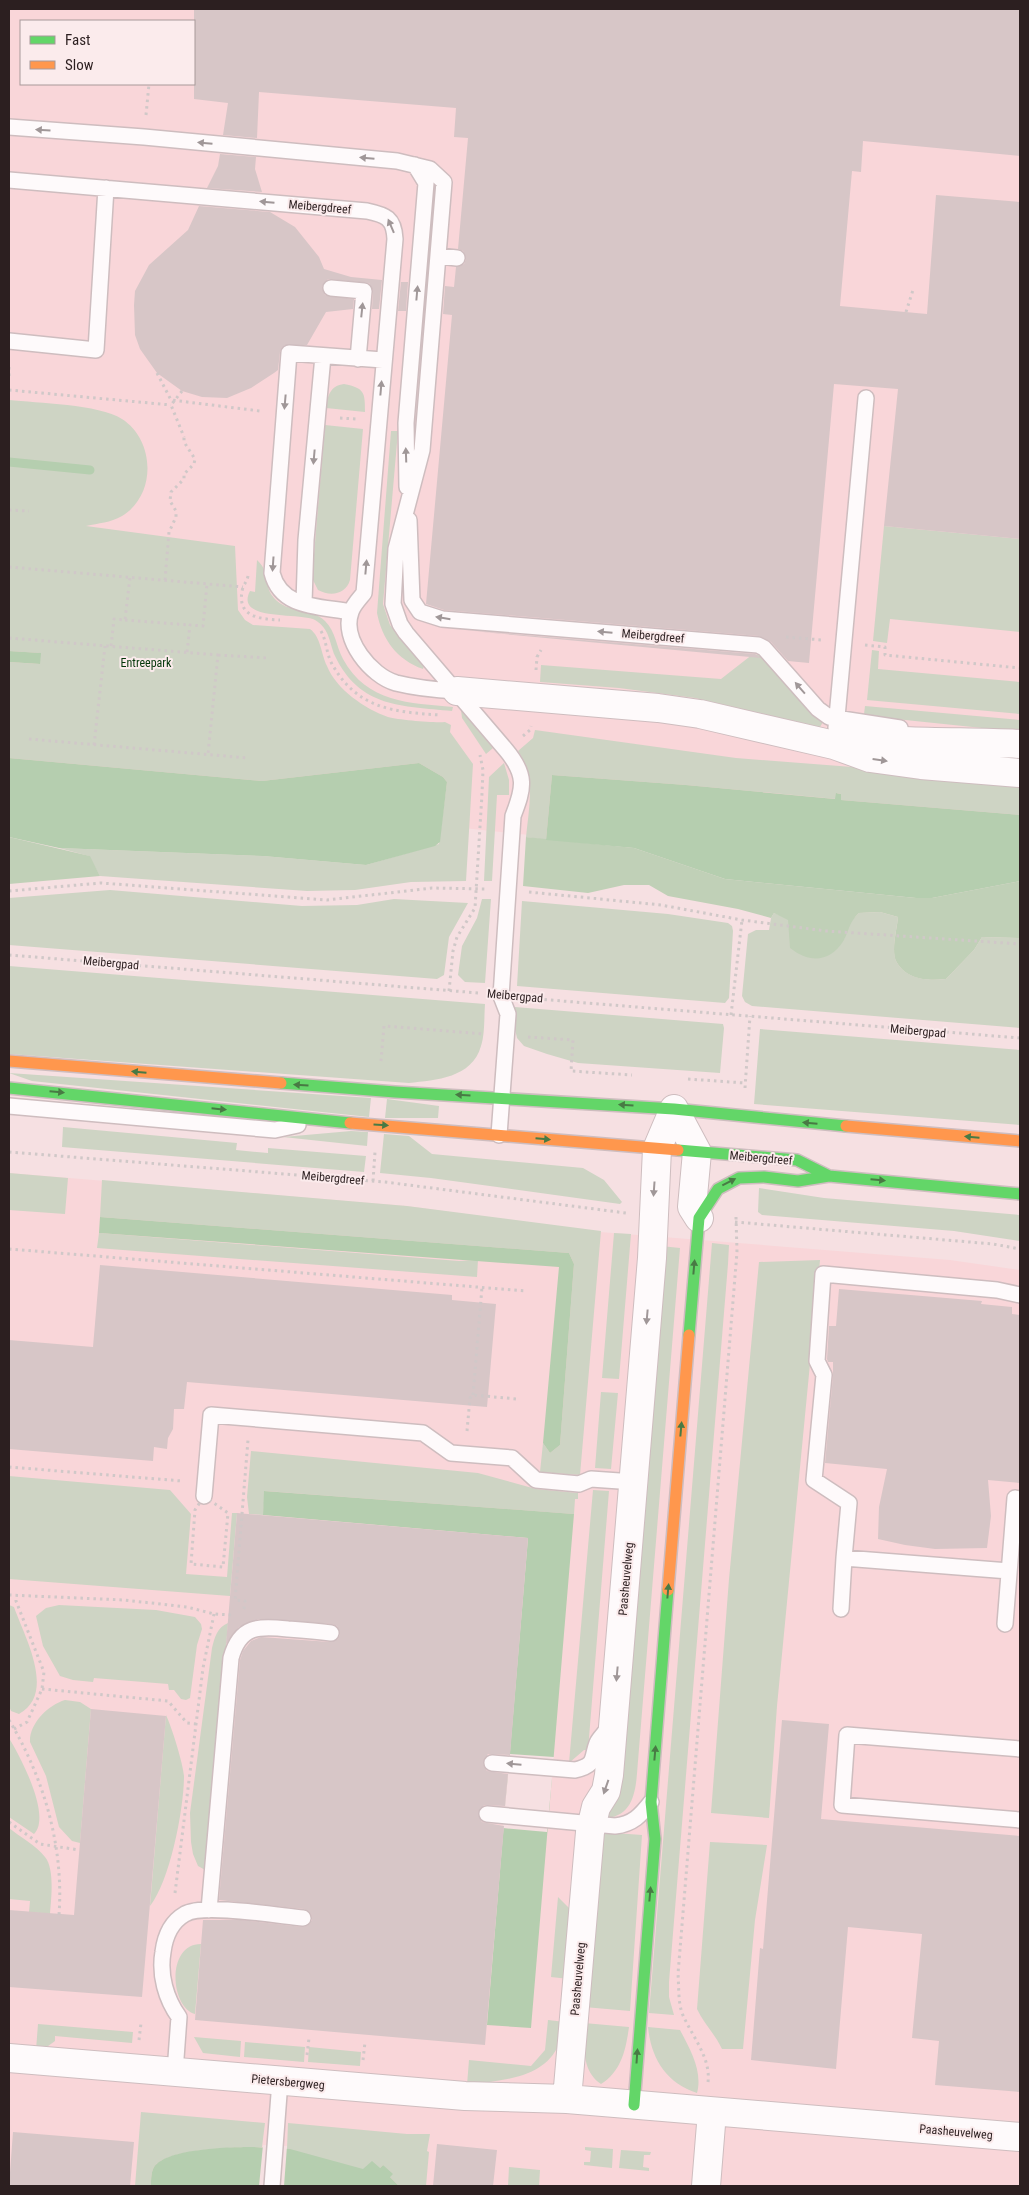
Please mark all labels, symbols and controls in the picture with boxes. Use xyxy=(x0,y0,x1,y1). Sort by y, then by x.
legend xyxy=(20,20,195,85)
text: Fast xyxy=(65,31,90,49)
text: Slow xyxy=(65,56,94,74)
one-way arrow xyxy=(35,125,51,133)
one-way arrow xyxy=(196,139,212,147)
one-way arrow xyxy=(358,154,374,162)
street label: Meibergdreef xyxy=(288,197,352,217)
one-way arrow xyxy=(258,198,274,206)
one-way arrow xyxy=(387,218,395,233)
one-way arrow xyxy=(413,285,421,301)
one-way arrow xyxy=(359,302,367,318)
one-way arrow xyxy=(377,380,385,396)
one-way arrow xyxy=(281,394,289,410)
one-way arrow xyxy=(402,447,410,463)
one-way arrow xyxy=(310,449,318,465)
one-way arrow xyxy=(269,556,277,572)
one-way arrow xyxy=(362,559,370,575)
one-way arrow xyxy=(435,614,451,622)
street label: Meibergdreef xyxy=(621,626,685,646)
one-way arrow xyxy=(597,628,613,636)
park label: Entreepark xyxy=(121,656,172,670)
one-way arrow xyxy=(795,682,806,695)
one-way arrow xyxy=(873,756,889,764)
street label: Meibergpad xyxy=(82,954,140,972)
street label: Meibergpad xyxy=(486,987,544,1005)
street label: Meibergpad xyxy=(889,1022,947,1040)
one-way arrow xyxy=(131,1067,147,1075)
one-way arrow xyxy=(293,1080,309,1088)
one-way arrow xyxy=(50,1089,66,1097)
one-way arrow xyxy=(455,1090,471,1098)
one-way arrow xyxy=(617,1101,633,1109)
one-way arrow xyxy=(211,1105,227,1113)
one-way arrow xyxy=(802,1118,818,1126)
one-way arrow xyxy=(373,1121,389,1129)
one-way arrow xyxy=(963,1133,979,1141)
one-way arrow xyxy=(535,1135,551,1143)
street label: Meibergdreef xyxy=(729,1148,793,1168)
street label: Meibergdreef xyxy=(301,1168,365,1188)
one-way arrow xyxy=(870,1176,886,1184)
one-way arrow xyxy=(722,1178,737,1186)
one-way arrow xyxy=(650,1181,658,1197)
one-way arrow xyxy=(691,1259,699,1275)
one-way arrow xyxy=(643,1310,651,1326)
one-way arrow xyxy=(677,1421,685,1437)
street label: Paasheuvelweg xyxy=(616,1542,636,1616)
one-way arrow xyxy=(664,1583,672,1599)
one-way arrow xyxy=(613,1666,621,1682)
one-way arrow xyxy=(651,1745,659,1761)
one-way arrow xyxy=(505,1760,521,1768)
one-way arrow xyxy=(602,1780,610,1795)
one-way arrow xyxy=(646,1886,654,1902)
street label: Paasheuvelweg xyxy=(568,1942,588,2016)
one-way arrow xyxy=(634,2048,642,2064)
street label: Pietersbergweg xyxy=(251,2072,325,2092)
street label: Paasheuvelweg xyxy=(919,2122,993,2142)

